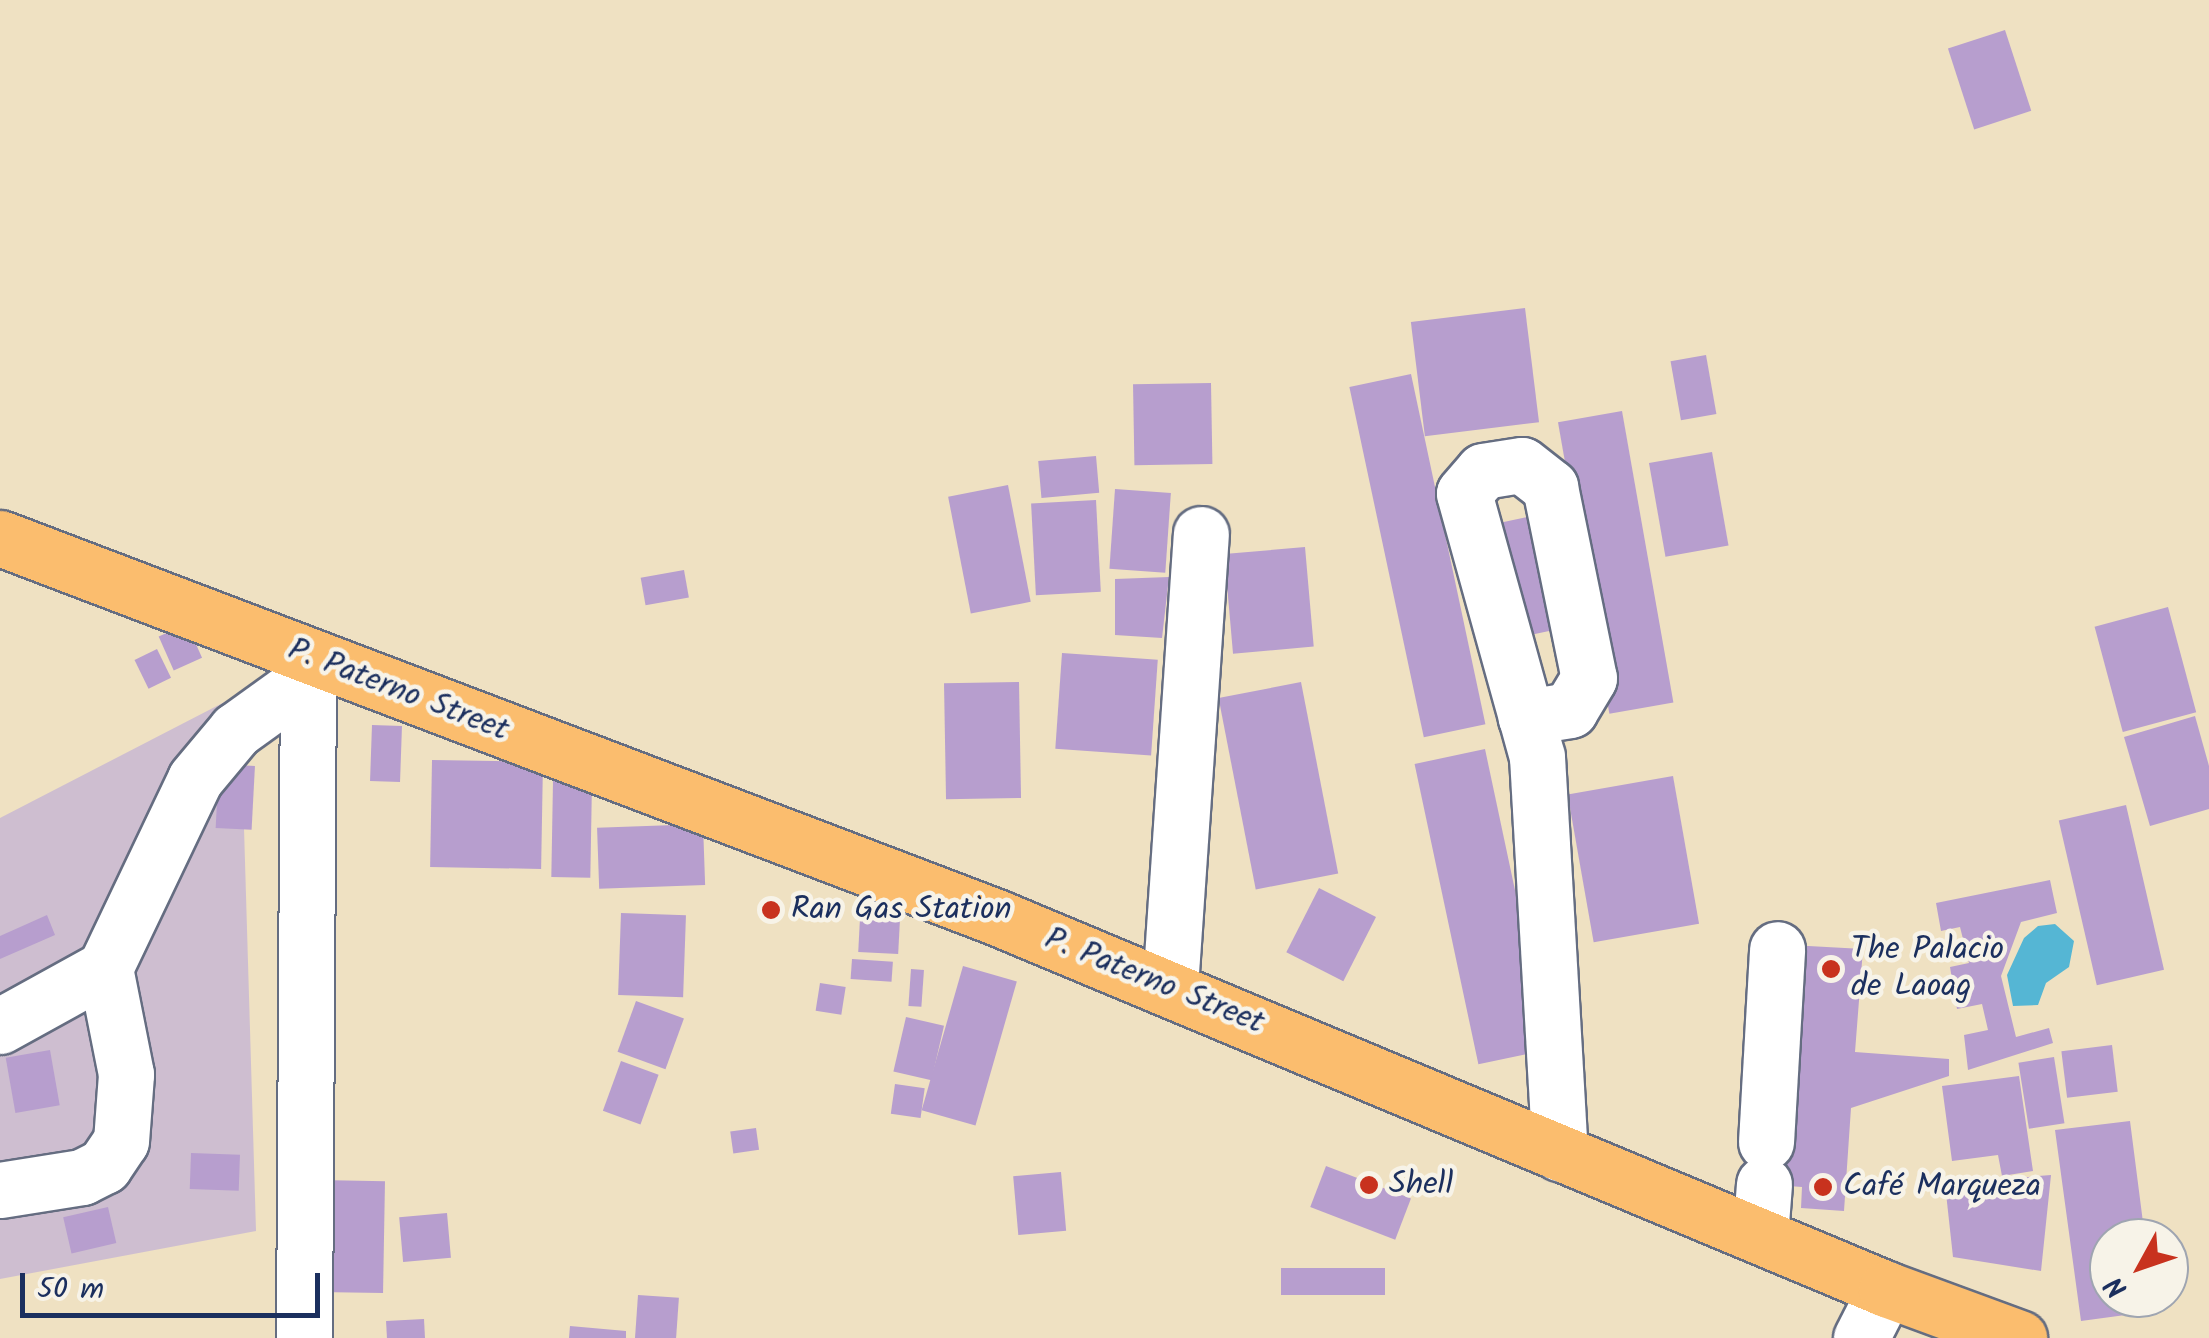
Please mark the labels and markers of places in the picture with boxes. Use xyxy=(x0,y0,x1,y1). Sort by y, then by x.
place label: Ran Gas Station xyxy=(791,891,1012,929)
marker: Ran Gas Station xyxy=(760,899,782,921)
place label: The Palacio de Laoag xyxy=(1851,932,2004,1007)
marker: The Palacio de Laoag xyxy=(1820,958,1842,980)
place label: Shell xyxy=(1389,1166,1453,1204)
place label: Café Marqueza xyxy=(1843,1168,2041,1206)
marker: Shell xyxy=(1358,1174,1380,1196)
marker: Café Marqueza xyxy=(1812,1176,1834,1198)

